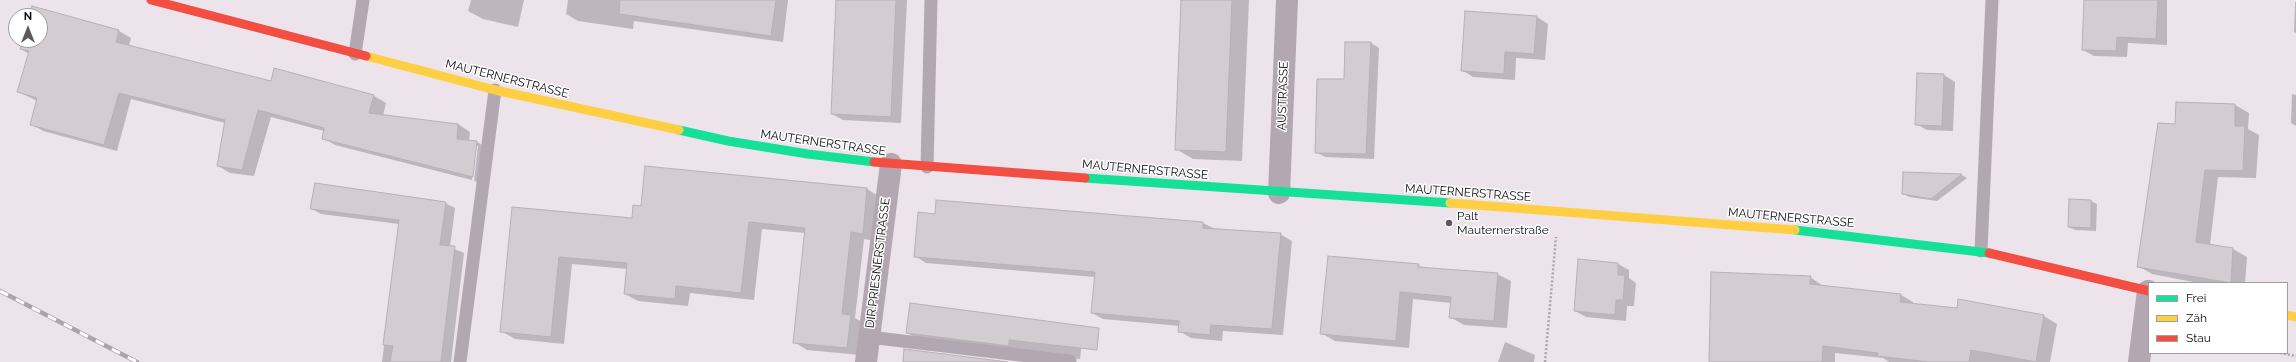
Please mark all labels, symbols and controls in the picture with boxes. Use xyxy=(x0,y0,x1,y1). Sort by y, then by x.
north arrow xyxy=(8,8,48,48)
text: N xyxy=(24,10,32,23)
street label: MAUTERNERSTRASSE xyxy=(444,57,570,101)
street label: AUSTRASSE xyxy=(1275,61,1291,131)
street label: MAUTERNERSTRASSE xyxy=(759,127,887,159)
street label: MAUTERNERSTRASSE xyxy=(1081,157,1209,183)
street label: MAUTERNERSTRASSE xyxy=(1404,181,1532,205)
street label: DIR.PRIESNERSTRASSE xyxy=(863,197,893,329)
street label: MAUTERNERSTRASSE xyxy=(1727,205,1855,231)
place label: Palt Mauternerstraße xyxy=(1457,209,1549,237)
marker: Palt Mauternerstraße xyxy=(1444,218,1454,228)
legend xyxy=(2148,282,2288,354)
text: Frei xyxy=(2186,291,2206,305)
text: Zäh xyxy=(2186,311,2207,325)
text: Stau xyxy=(2186,331,2211,345)

